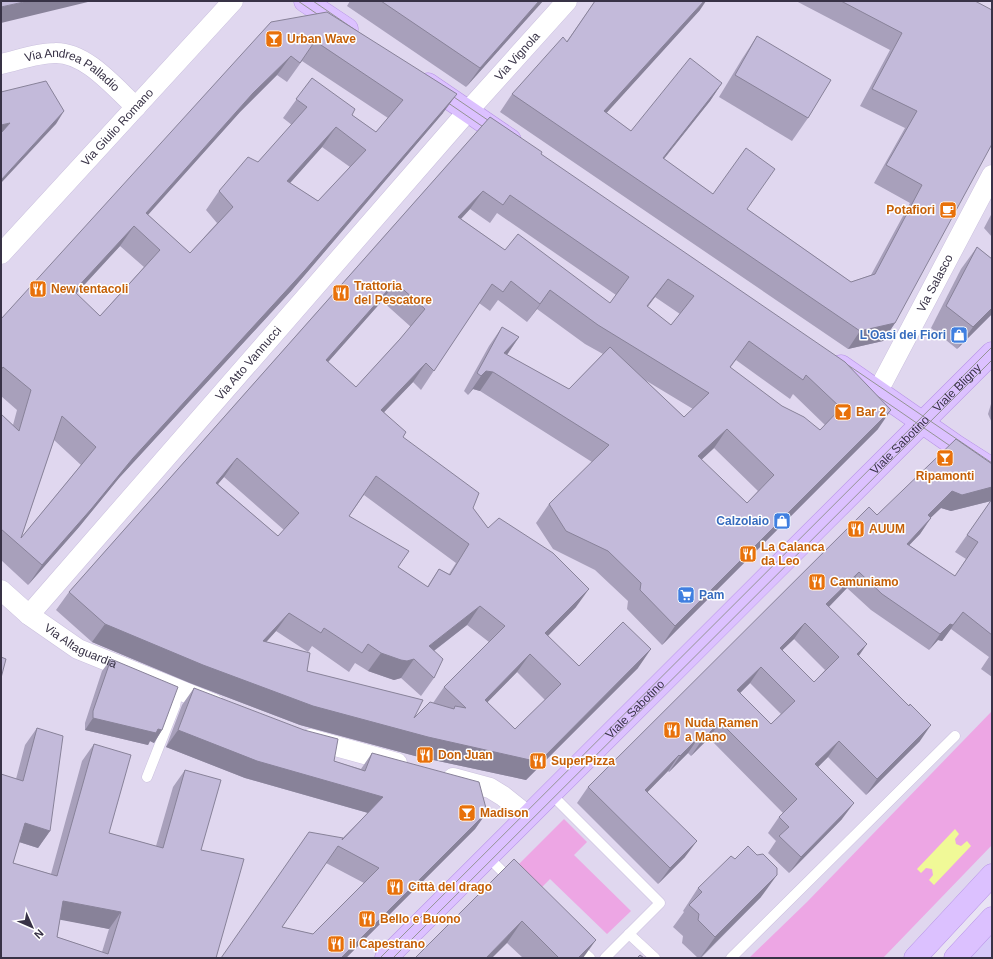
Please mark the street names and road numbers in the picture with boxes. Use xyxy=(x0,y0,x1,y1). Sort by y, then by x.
street label: Via Vignola xyxy=(492,29,543,83)
street label: Via Andrea Palladio xyxy=(23,46,123,94)
street label: Via Giulio Romano xyxy=(78,85,156,169)
street label: Via Salasco xyxy=(914,252,956,314)
street label: Via Atto Vannucci xyxy=(213,323,284,403)
street label: Viale Bligny xyxy=(930,361,984,415)
street label: Viale Sabotino xyxy=(867,413,932,477)
street label: Via Altaguardia xyxy=(42,621,119,671)
street label: Viale Sabotino xyxy=(603,677,668,742)

